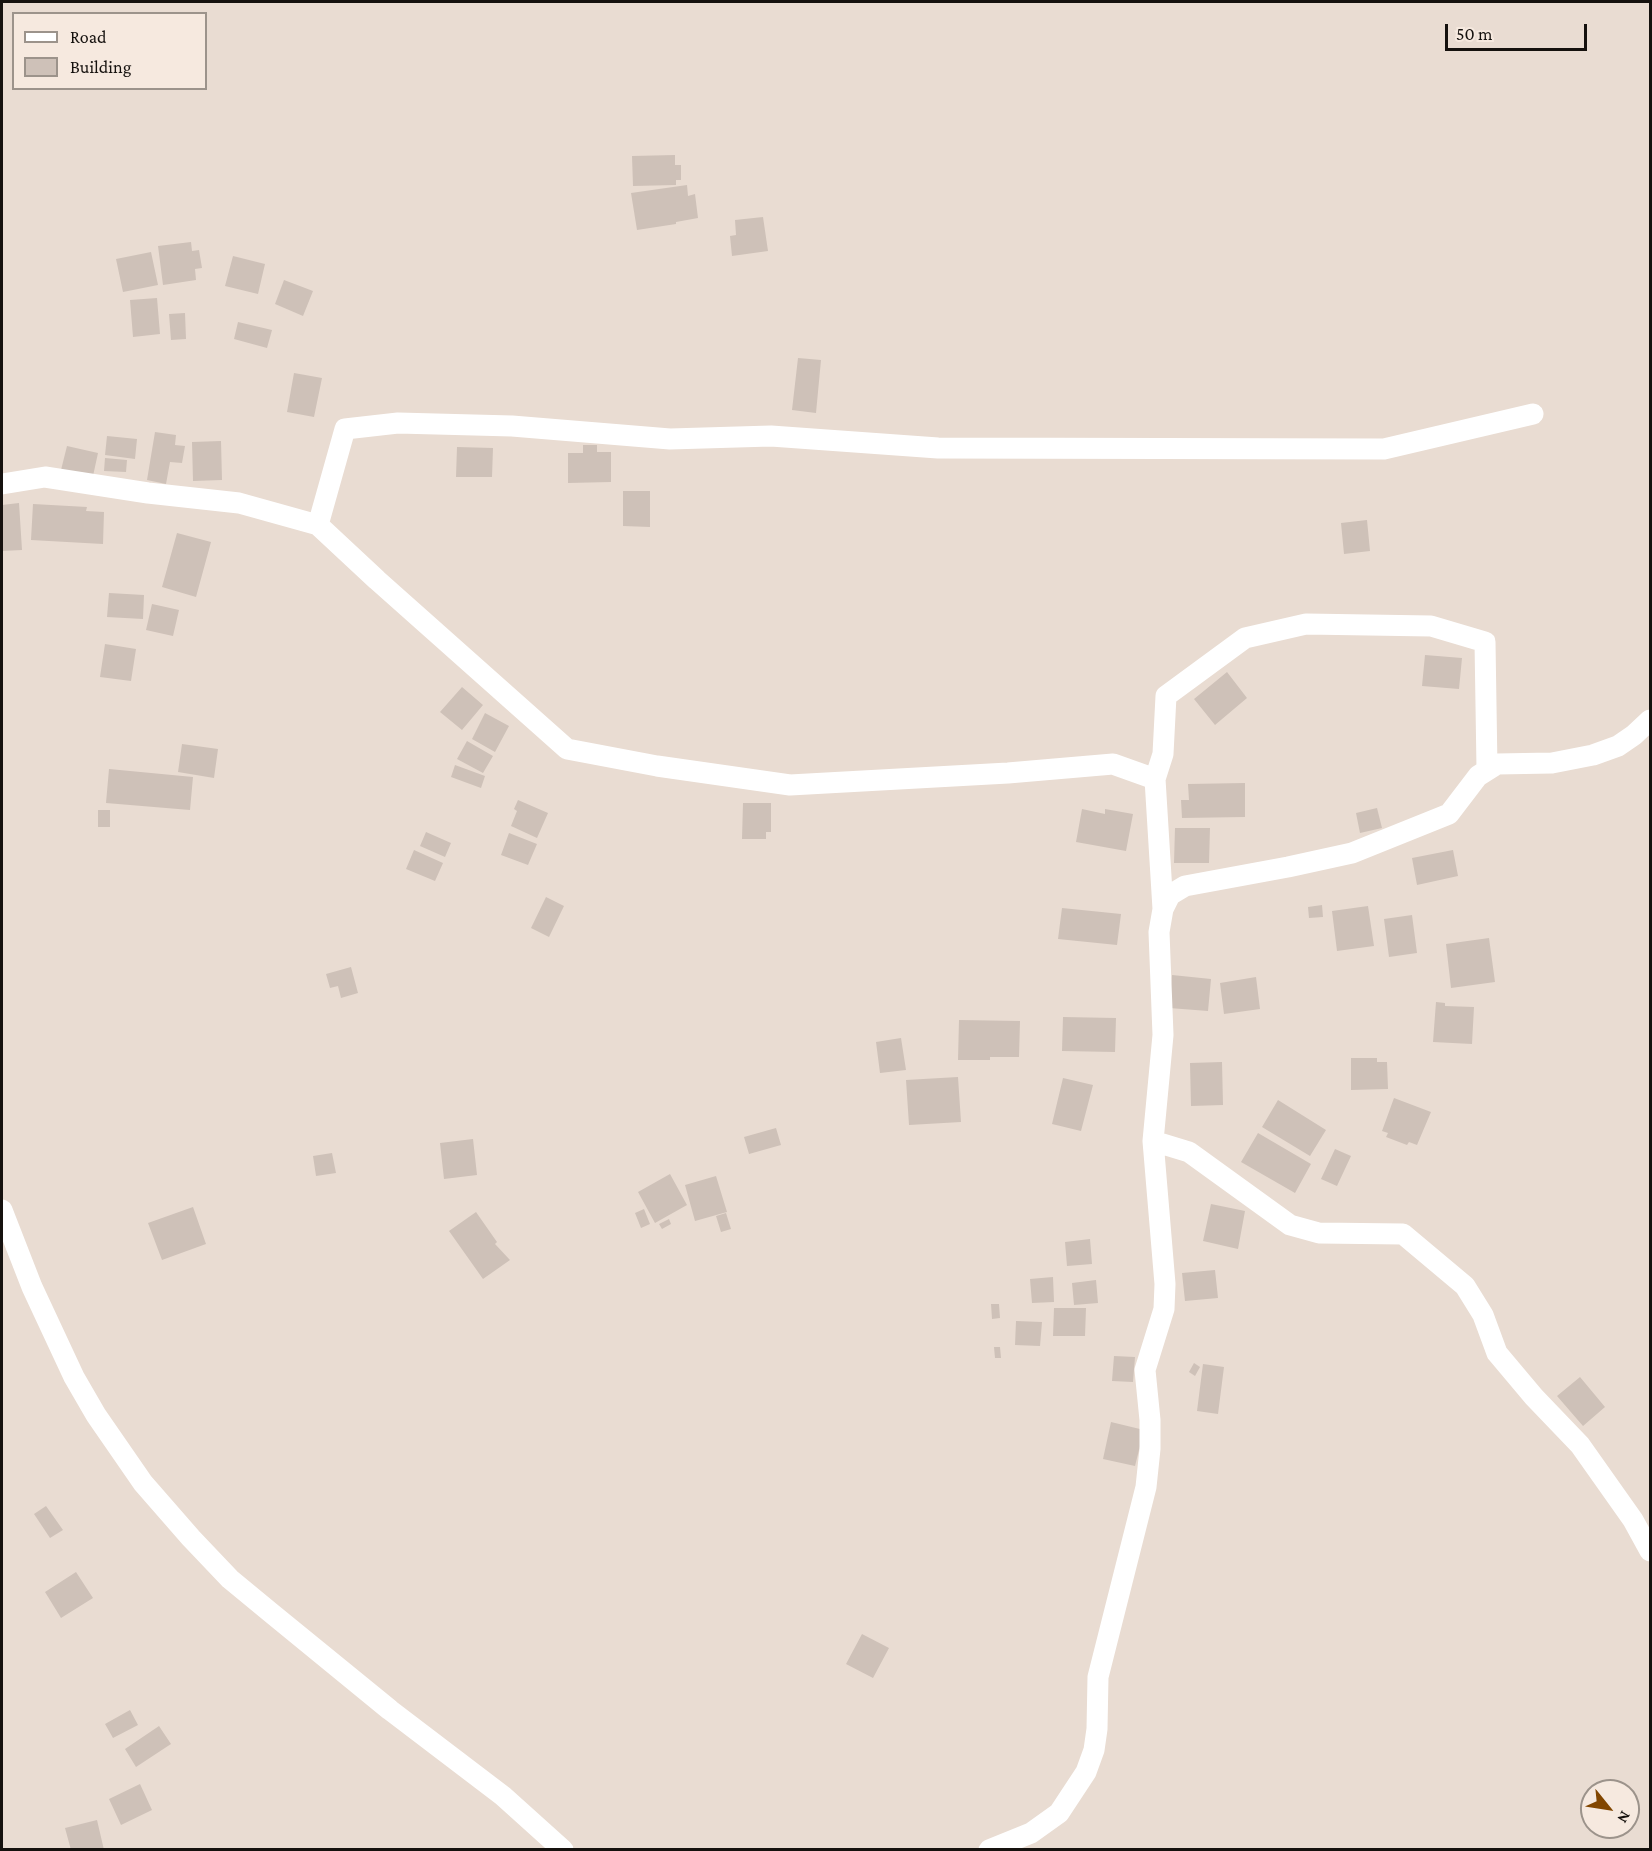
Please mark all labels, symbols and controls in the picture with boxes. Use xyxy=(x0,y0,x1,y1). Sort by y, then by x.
legend xyxy=(12,12,207,90)
scale bar xyxy=(1448,12,1590,50)
text: 50 m xyxy=(1456,24,1493,44)
text: Road xyxy=(70,27,107,47)
text: Building xyxy=(70,57,131,77)
north arrow xyxy=(1580,1779,1640,1839)
text: N xyxy=(1614,1808,1634,1826)

